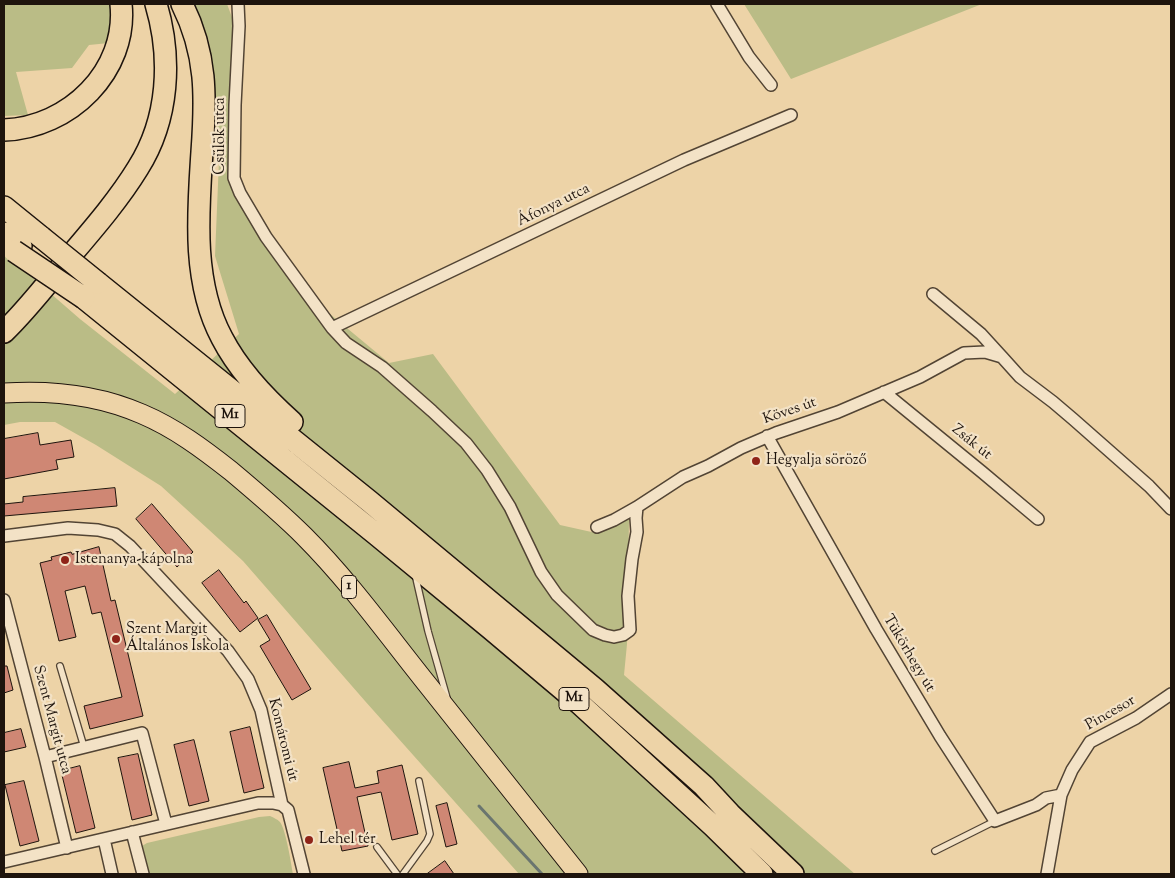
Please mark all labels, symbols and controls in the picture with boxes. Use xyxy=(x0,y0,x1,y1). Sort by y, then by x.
street label: Csülök utca xyxy=(212,97,230,175)
street label: Áfonya utca xyxy=(515,181,593,231)
street label: Köves út xyxy=(761,394,819,430)
road number: M1 xyxy=(215,404,245,428)
street label: Zsák út xyxy=(947,421,995,465)
place label: Hegyalja söröző xyxy=(766,452,867,470)
marker: Hegyalja söröző xyxy=(750,455,762,467)
place label: Istenanya-kápolna xyxy=(75,551,193,569)
marker: Istenanya-kápolna xyxy=(59,554,71,566)
road number: 1 xyxy=(342,576,356,598)
street label: Tükörhegy út xyxy=(878,612,938,696)
place label: Szent Margit Általános Iskola xyxy=(126,621,229,656)
marker: Szent Margit Általános Iskola xyxy=(110,633,122,645)
street label: Szent Margit utca xyxy=(28,664,74,776)
road number: M1 xyxy=(559,688,589,711)
street label: Pincesor xyxy=(1083,693,1139,735)
street label: Komáromi út xyxy=(263,697,301,783)
place label: Lehel tér xyxy=(319,831,376,849)
marker: Lehel tér xyxy=(303,834,315,846)

